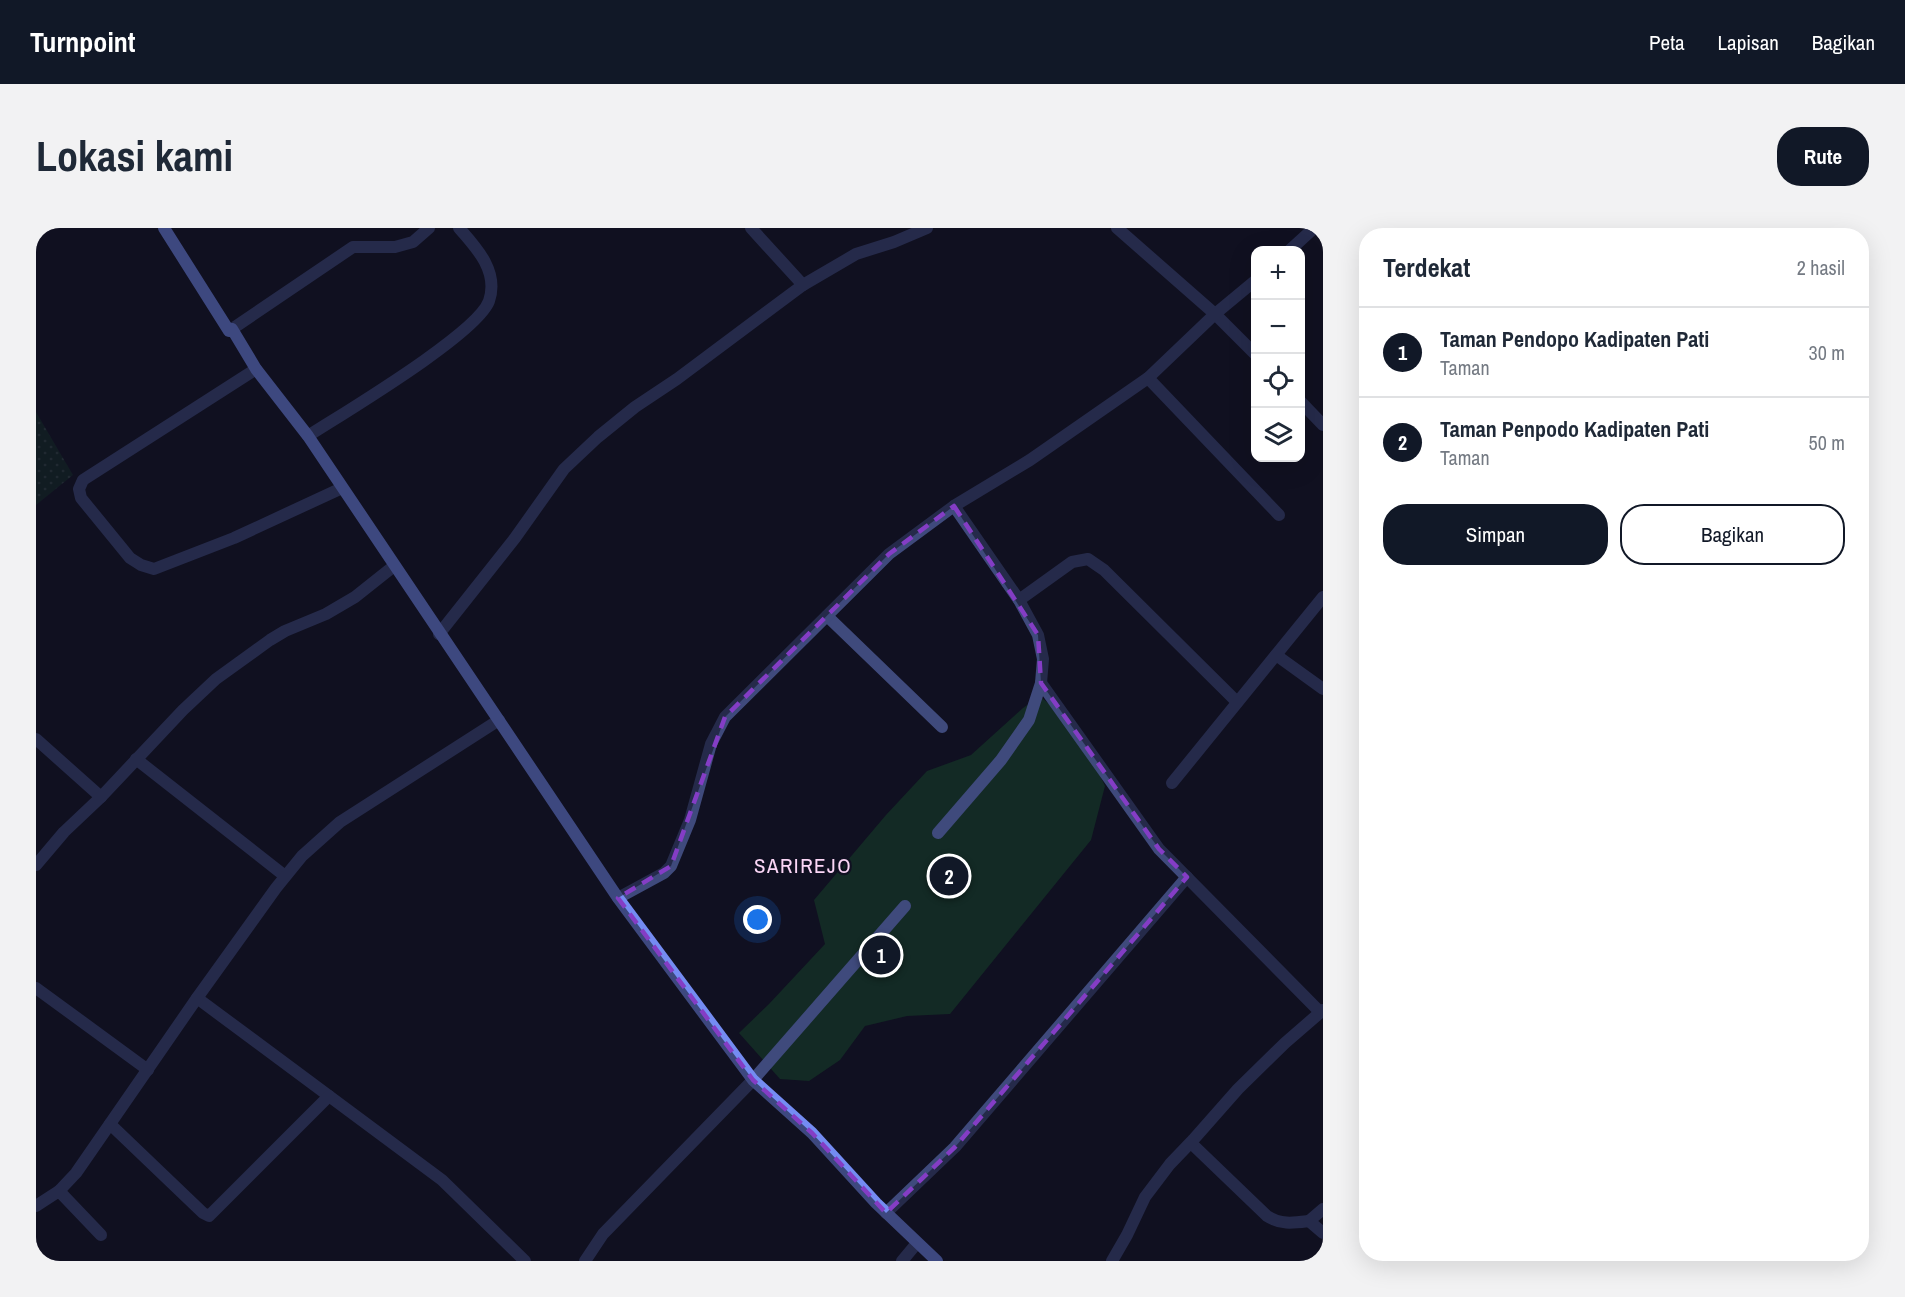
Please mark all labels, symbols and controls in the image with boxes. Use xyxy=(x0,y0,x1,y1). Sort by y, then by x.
text: Turnpoint xyxy=(30,23,135,61)
text: Peta xyxy=(1649,28,1685,57)
text: Lapisan xyxy=(1718,28,1779,57)
text: Bagikan xyxy=(1812,28,1875,57)
button: Rute xyxy=(1777,127,1869,186)
text: Lokasi kami xyxy=(36,128,233,184)
map controls xyxy=(1251,246,1305,462)
button: + xyxy=(1251,246,1305,300)
text: Terdekat xyxy=(1383,250,1470,285)
text: 2 hasil xyxy=(1797,254,1845,281)
button: − xyxy=(1251,300,1305,354)
text: Taman Pendopo Kadipaten Pati xyxy=(1440,324,1709,354)
text: 1 xyxy=(1398,339,1407,366)
text: 30 m xyxy=(1809,339,1845,366)
button: locate xyxy=(1251,354,1305,408)
text: Taman xyxy=(1440,354,1490,381)
button: layers xyxy=(1251,408,1305,462)
text: Taman Penpodo Kadipaten Pati xyxy=(1440,414,1709,444)
text: 2 xyxy=(1398,429,1407,456)
text: 50 m xyxy=(1809,429,1845,456)
text: Taman xyxy=(1440,444,1490,471)
button: Simpan xyxy=(1383,504,1608,565)
button: Bagikan xyxy=(1620,504,1845,565)
district label: SARIREJO xyxy=(754,851,852,880)
pin: 2 xyxy=(930,854,968,898)
your location xyxy=(743,905,772,934)
pin: 1 xyxy=(862,932,900,978)

